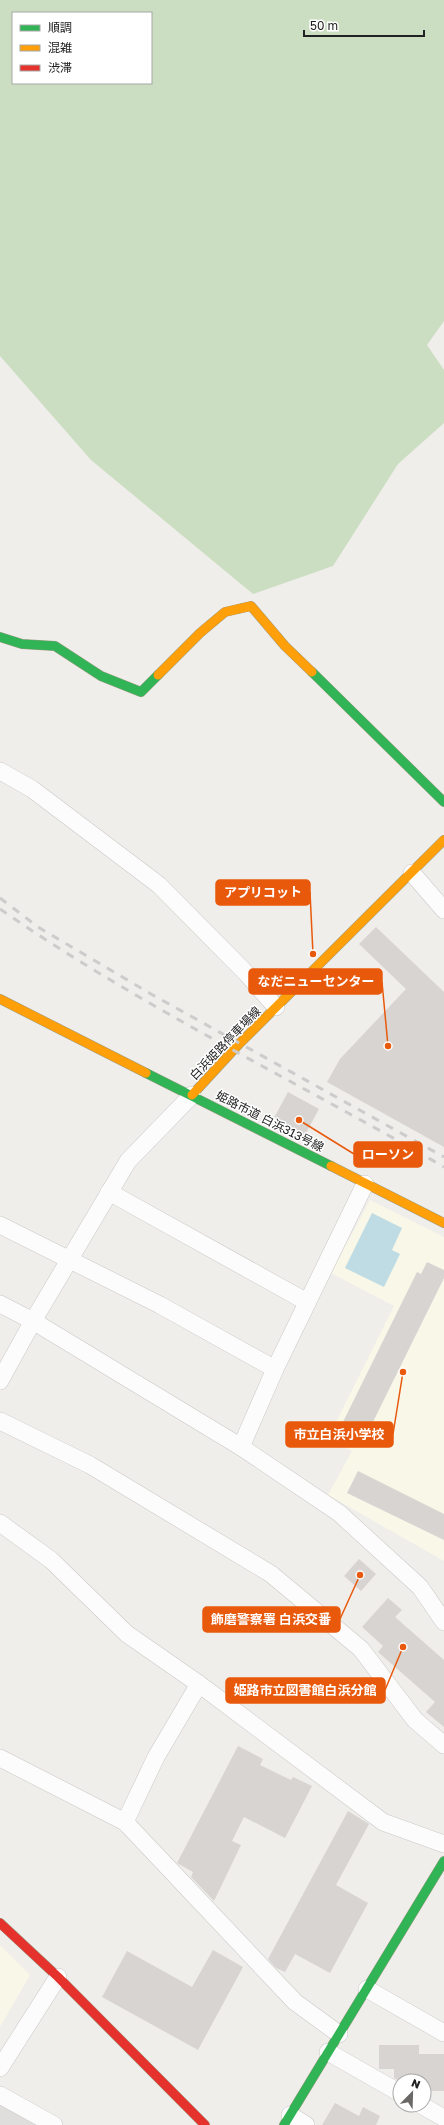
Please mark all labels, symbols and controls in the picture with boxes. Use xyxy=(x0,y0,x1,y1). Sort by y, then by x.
legend xyxy=(12,12,152,84)
scale bar xyxy=(304,12,424,38)
text: 50 m xyxy=(310,18,338,33)
text: 順調 xyxy=(48,20,72,35)
text: 混雑 xyxy=(48,40,72,55)
text: 渋滞 xyxy=(48,60,72,75)
callout: アプリコット xyxy=(216,880,310,905)
text: アプリコット xyxy=(224,884,302,900)
callout: なだニューセンター xyxy=(249,969,382,994)
text: なだニューセンター xyxy=(257,973,375,989)
street label: 白浜姫路停車場線 xyxy=(186,1003,264,1083)
street label: 姫路市道 白浜313号線 xyxy=(214,1087,326,1155)
callout: ローソン xyxy=(354,1142,422,1167)
text: ローソン xyxy=(362,1146,414,1162)
callout: 市立白浜小学校 xyxy=(286,1422,393,1447)
text: 市立白浜小学校 xyxy=(293,1426,385,1442)
callout: 飾磨警察署 白浜交番 xyxy=(203,1607,340,1632)
text: 飾磨警察署 白浜交番 xyxy=(211,1611,331,1627)
callout: 姫路市立図書館白浜分館 xyxy=(226,1678,385,1703)
text: 姫路市立図書館白浜分館 xyxy=(233,1682,377,1698)
north arrow xyxy=(392,2073,432,2113)
text: N xyxy=(410,2076,422,2091)

